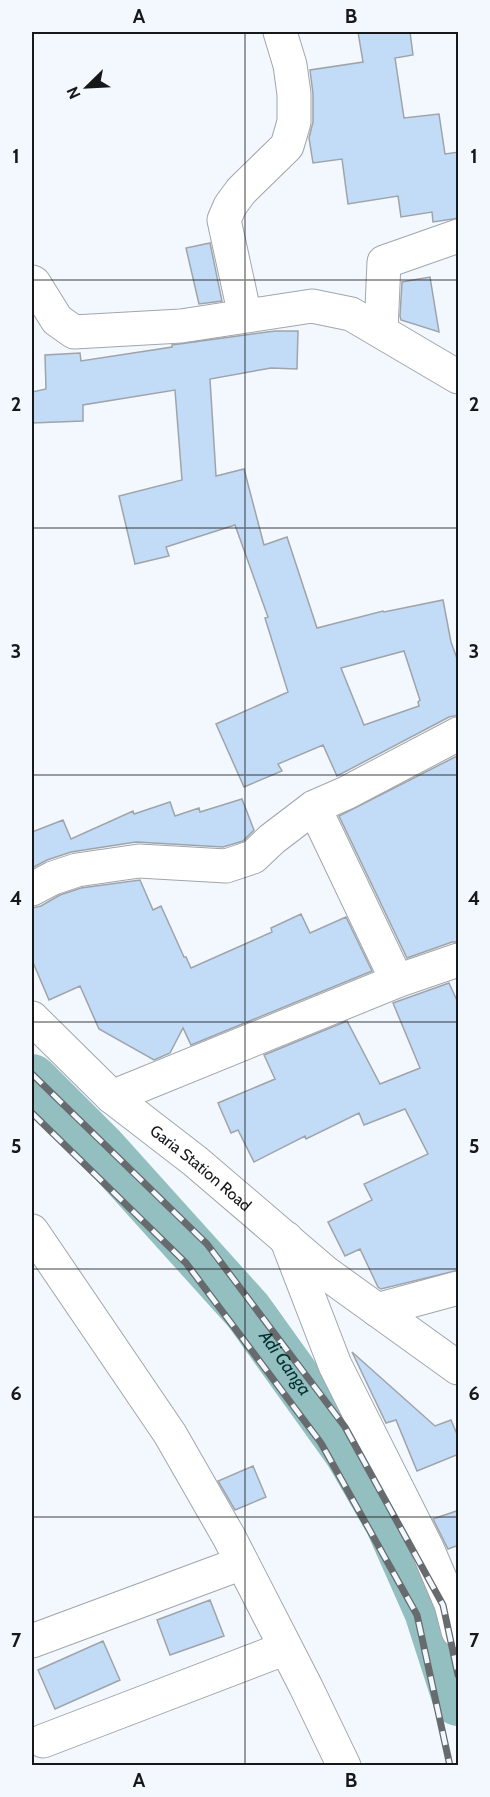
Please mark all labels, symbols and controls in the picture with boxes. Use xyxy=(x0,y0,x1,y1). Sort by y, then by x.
text: A xyxy=(133,4,146,28)
text: B xyxy=(345,4,357,28)
north arrow xyxy=(57,57,117,117)
text: N xyxy=(63,84,85,102)
text: 1 xyxy=(12,144,20,168)
text: 1 xyxy=(470,144,478,168)
text: 2 xyxy=(11,392,21,416)
text: 2 xyxy=(469,392,479,416)
text: 3 xyxy=(11,639,21,663)
text: 3 xyxy=(469,639,479,663)
text: 4 xyxy=(10,886,22,910)
text: 4 xyxy=(468,886,480,910)
street label: Garia Station Road xyxy=(147,1121,255,1215)
text: 5 xyxy=(11,1134,21,1158)
text: 5 xyxy=(469,1134,479,1158)
water label: Adi Ganga xyxy=(254,1325,316,1400)
text: 6 xyxy=(10,1381,22,1405)
text: 6 xyxy=(468,1381,480,1405)
text: 7 xyxy=(11,1628,22,1652)
text: 7 xyxy=(469,1628,480,1652)
text: A xyxy=(133,1768,146,1792)
text: B xyxy=(345,1768,357,1792)

